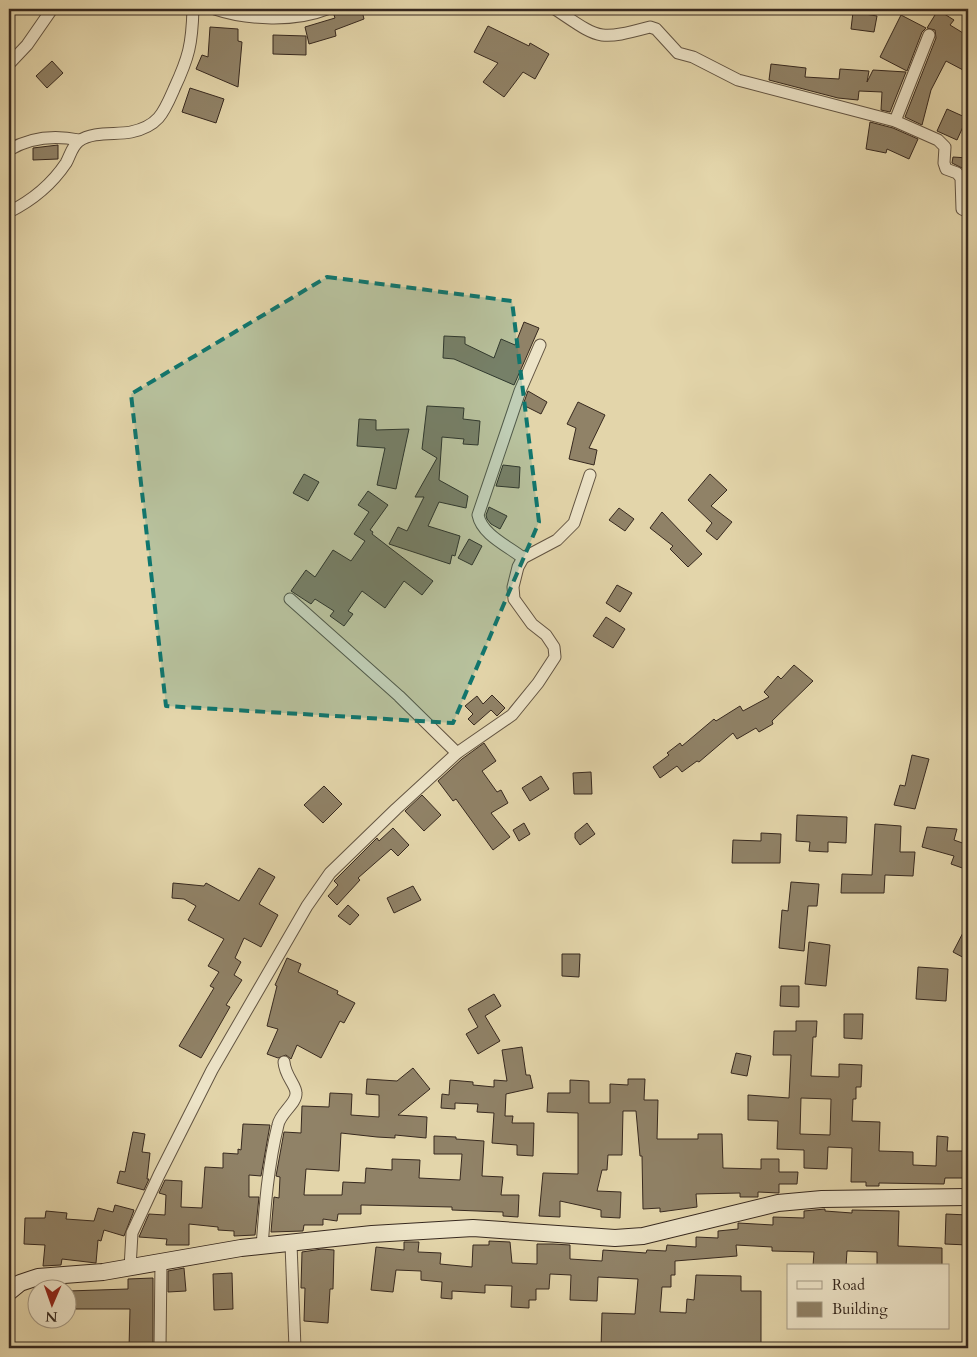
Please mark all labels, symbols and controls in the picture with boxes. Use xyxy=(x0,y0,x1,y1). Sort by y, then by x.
legend xyxy=(787,1264,950,1330)
text: Road xyxy=(832,1275,865,1295)
north arrow xyxy=(28,1280,78,1330)
text: Building xyxy=(832,1299,888,1319)
text: N xyxy=(45,1307,58,1326)

